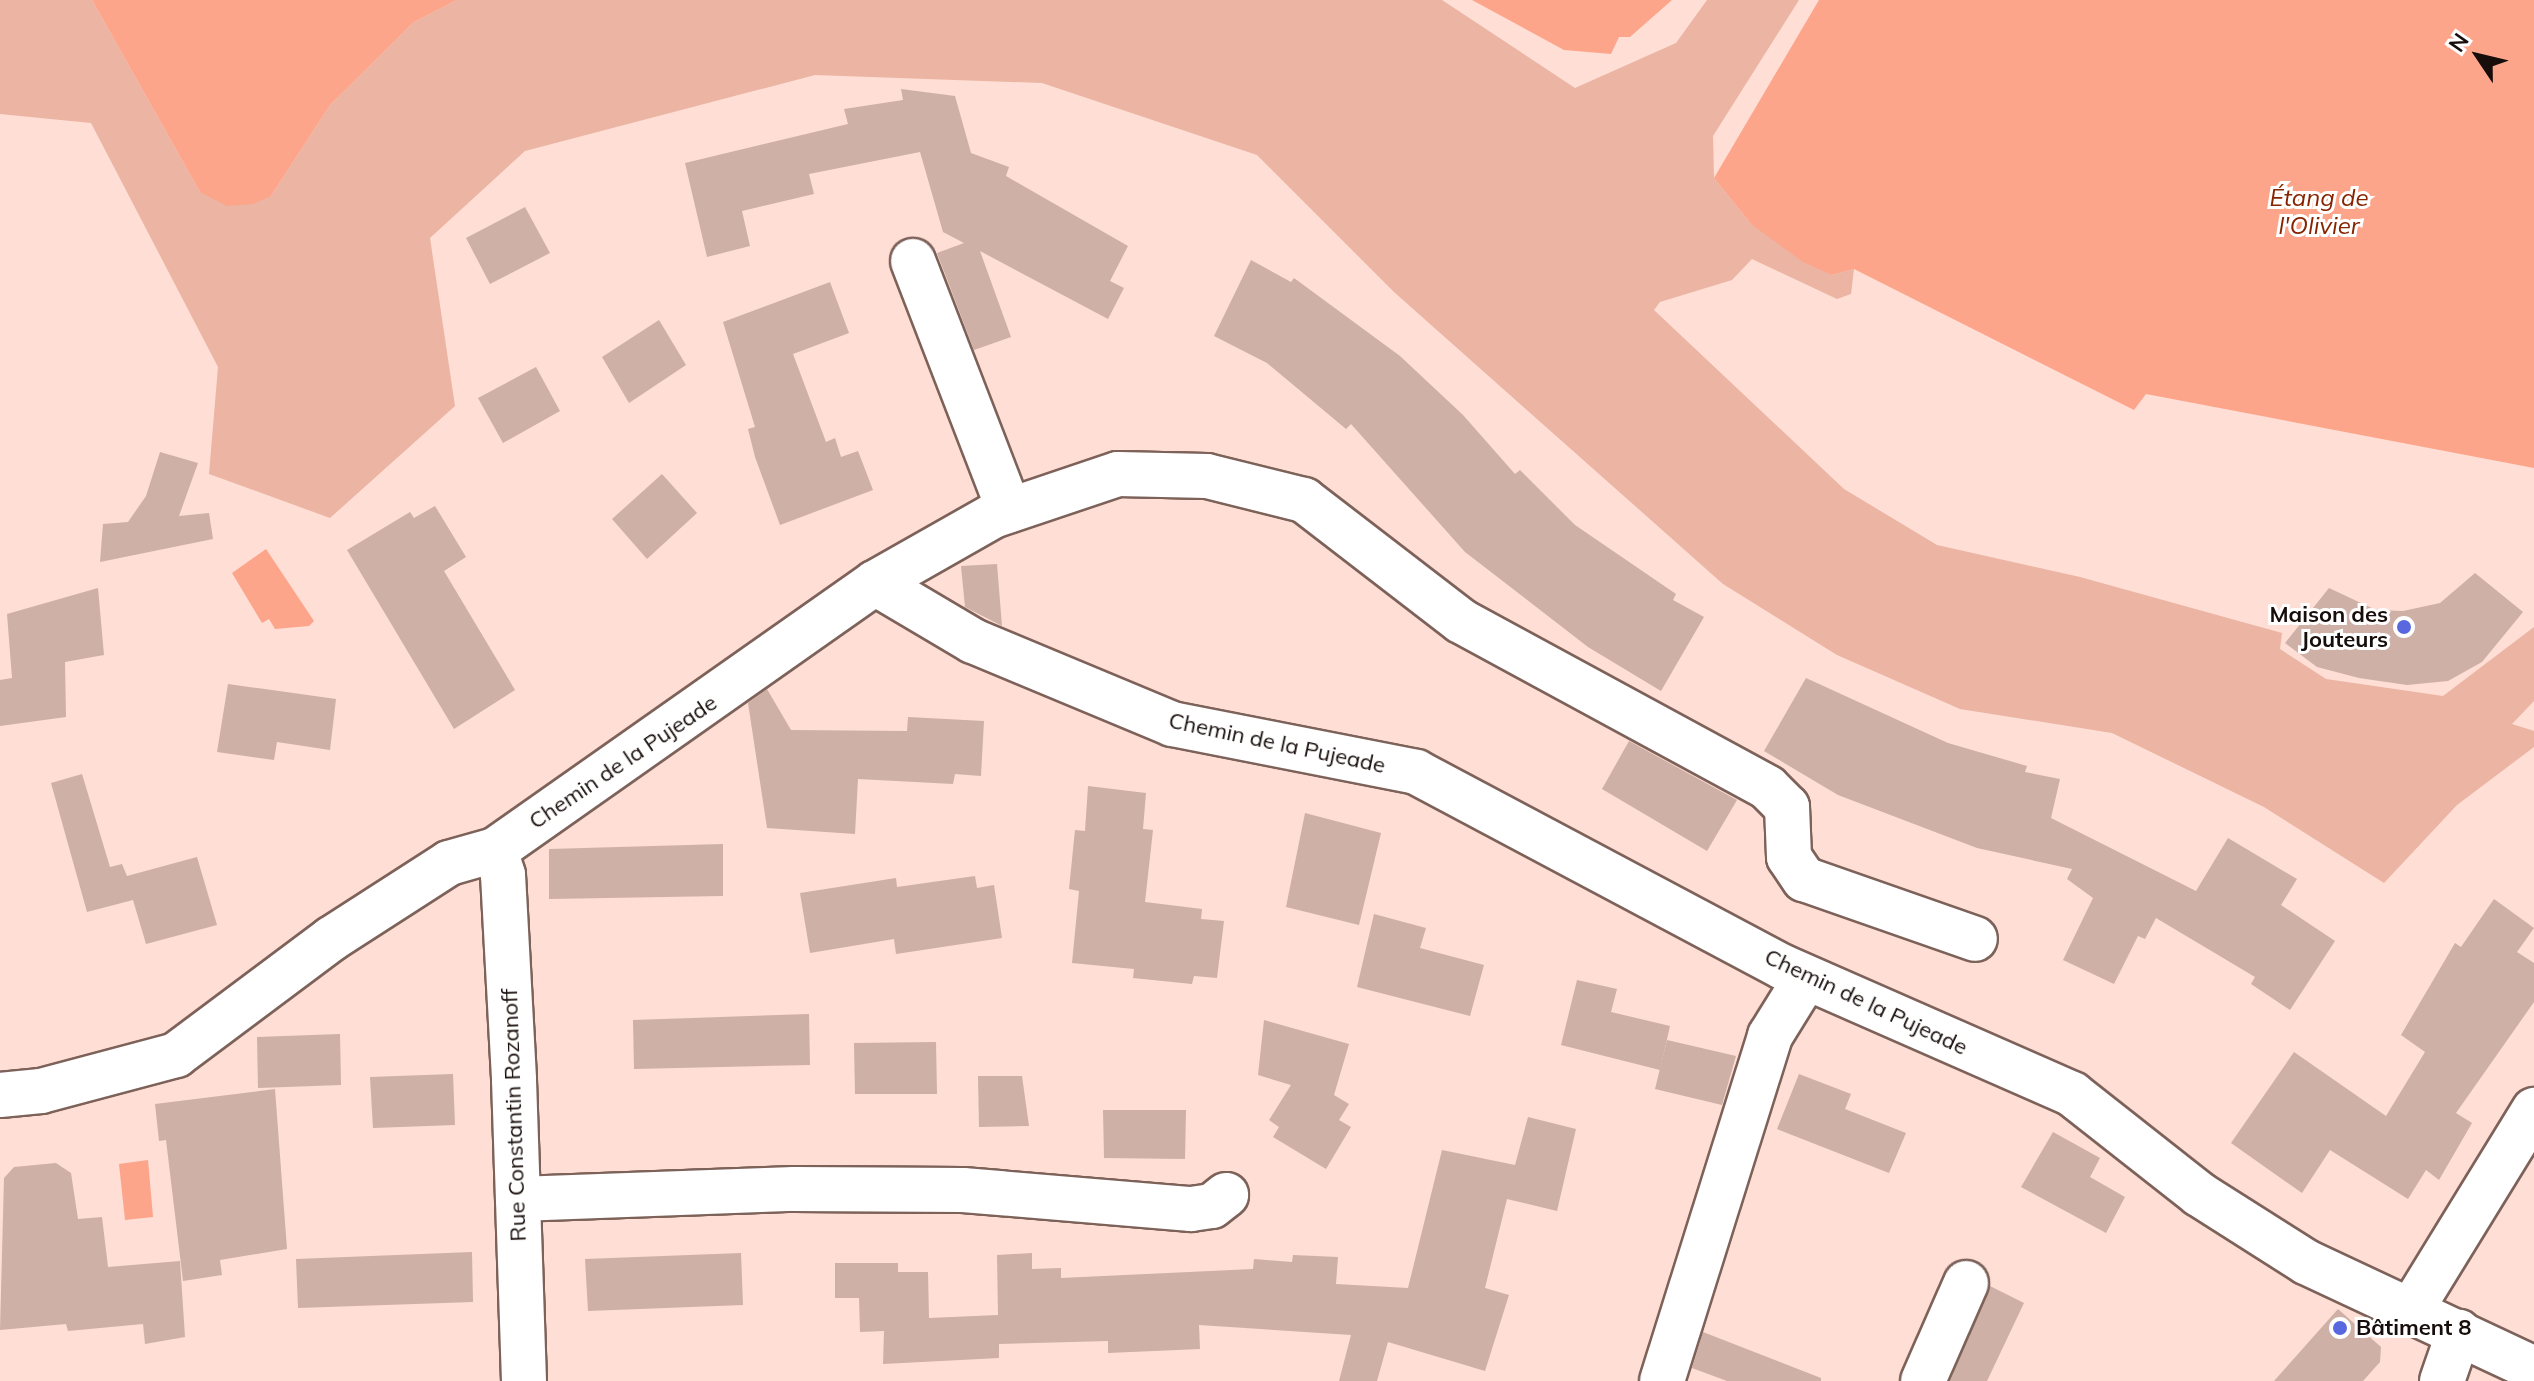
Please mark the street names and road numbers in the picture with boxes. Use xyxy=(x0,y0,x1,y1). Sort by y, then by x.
street label: Chemin de la Pujeade xyxy=(524,689,722,835)
street label: Chemin de la Pujeade xyxy=(1166,707,1388,779)
street label: Chemin de la Pujeade xyxy=(1760,943,1972,1061)
street label: Rue Constantin Rozanoff xyxy=(496,988,532,1242)

